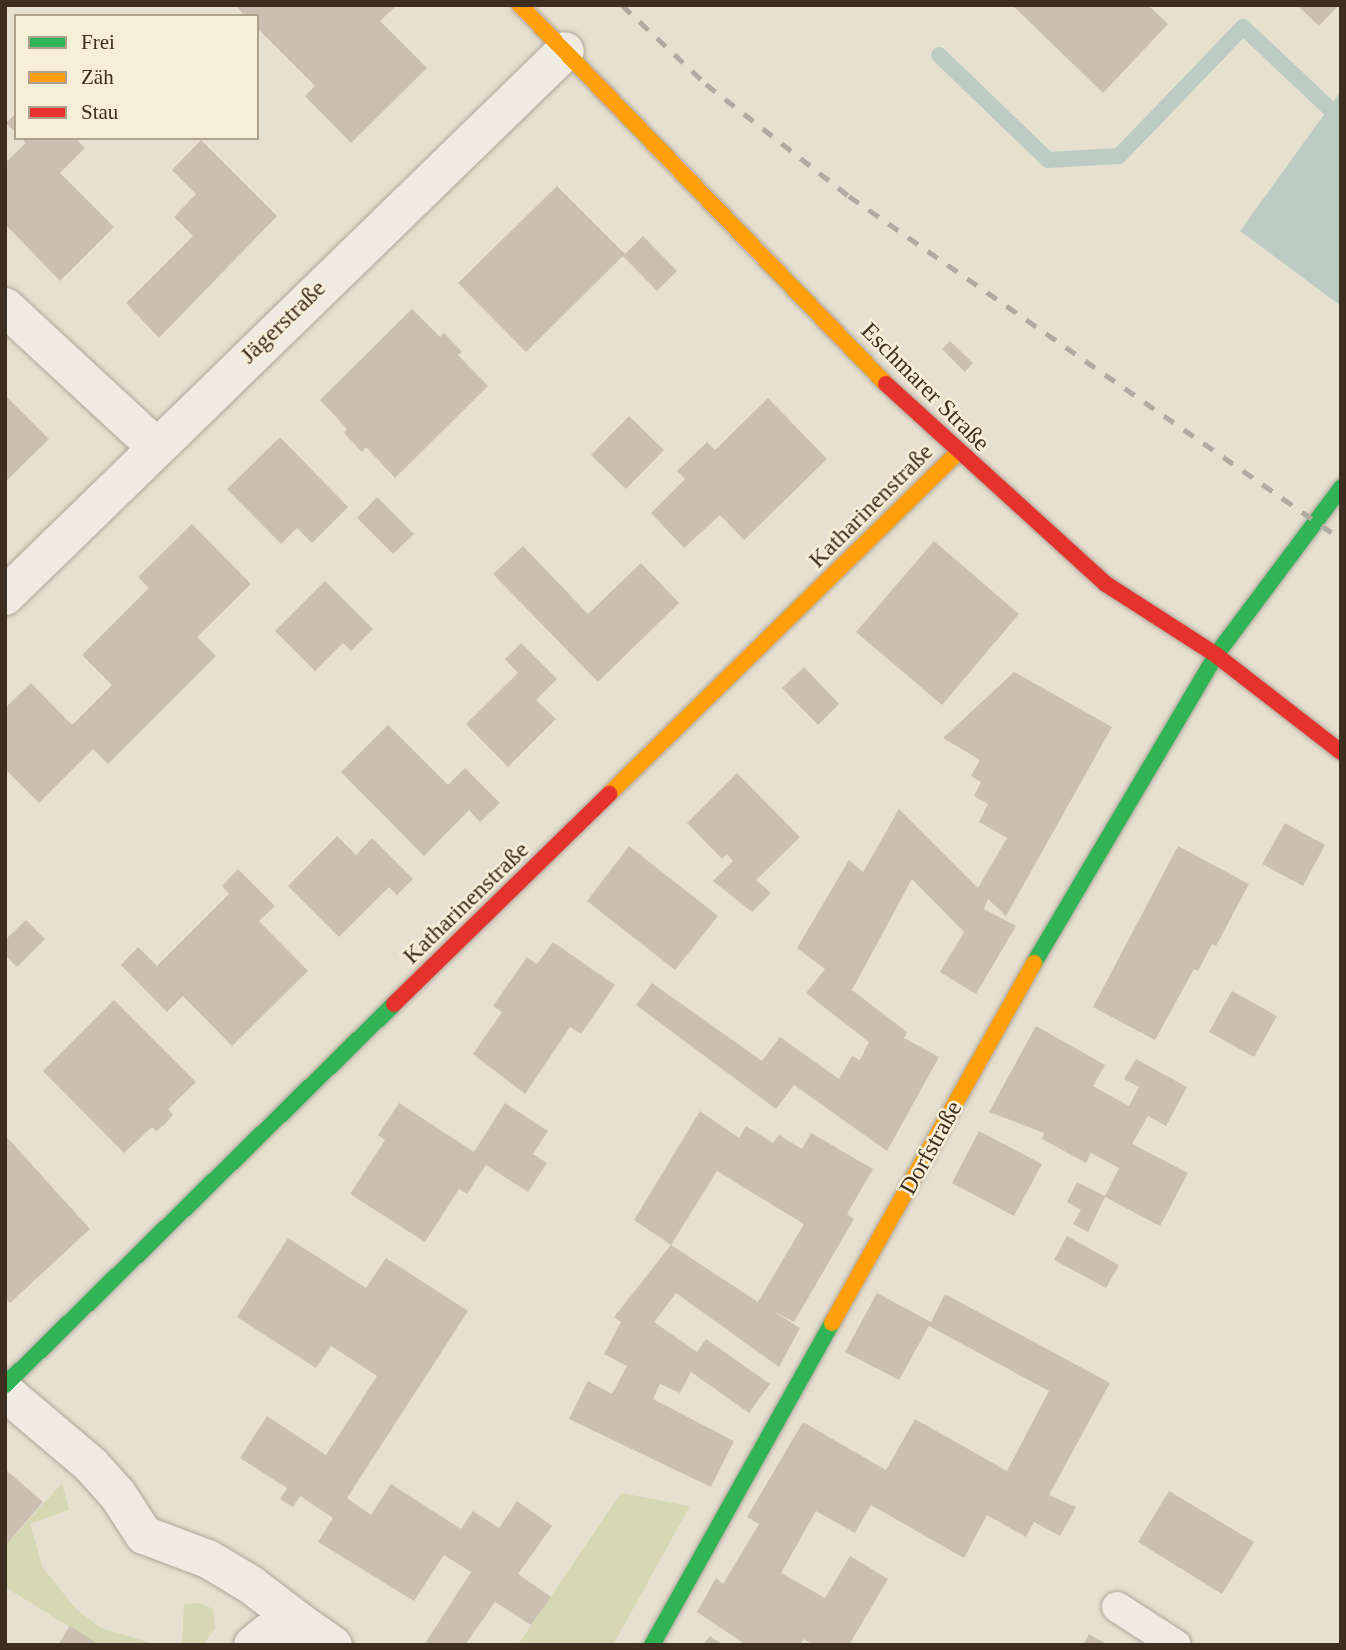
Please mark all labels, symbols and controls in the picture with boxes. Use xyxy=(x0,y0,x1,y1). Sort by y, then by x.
legend xyxy=(14,14,259,140)
text: Frei xyxy=(81,30,115,54)
text: Zäh xyxy=(81,65,114,89)
text: Stau xyxy=(81,100,118,124)
street label: Jägerstraße xyxy=(234,274,332,370)
street label: Eschmarer Straße xyxy=(855,317,995,457)
street label: Katharinenstraße xyxy=(803,438,939,574)
street label: Katharinenstraße xyxy=(397,836,535,970)
street label: Dorfstraße xyxy=(894,1096,968,1200)

